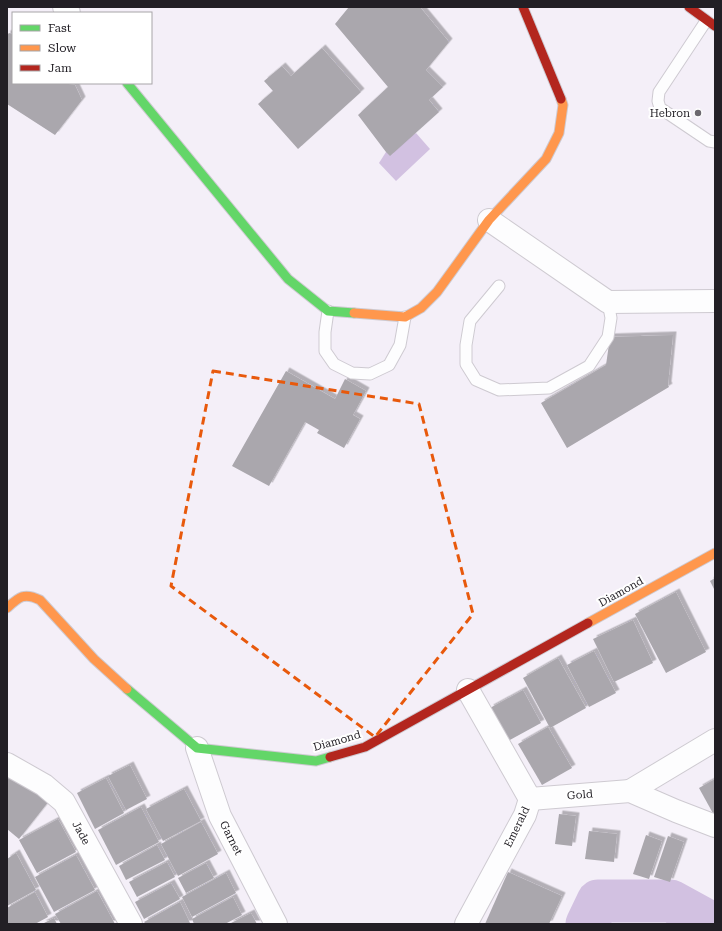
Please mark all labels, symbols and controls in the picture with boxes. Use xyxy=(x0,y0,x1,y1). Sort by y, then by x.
legend xyxy=(12,12,152,84)
text: Fast xyxy=(48,21,72,35)
text: Slow xyxy=(48,41,76,55)
text: Jam xyxy=(48,61,72,75)
place label: Hebron xyxy=(650,107,690,120)
marker: Hebron xyxy=(693,108,703,118)
street label: Diamond xyxy=(596,574,646,610)
street label: Diamond xyxy=(312,728,362,754)
street label: Gold xyxy=(566,787,594,803)
street label: Emerald xyxy=(502,804,532,850)
street label: Jade xyxy=(69,819,93,847)
street label: Garnet xyxy=(217,819,245,857)

